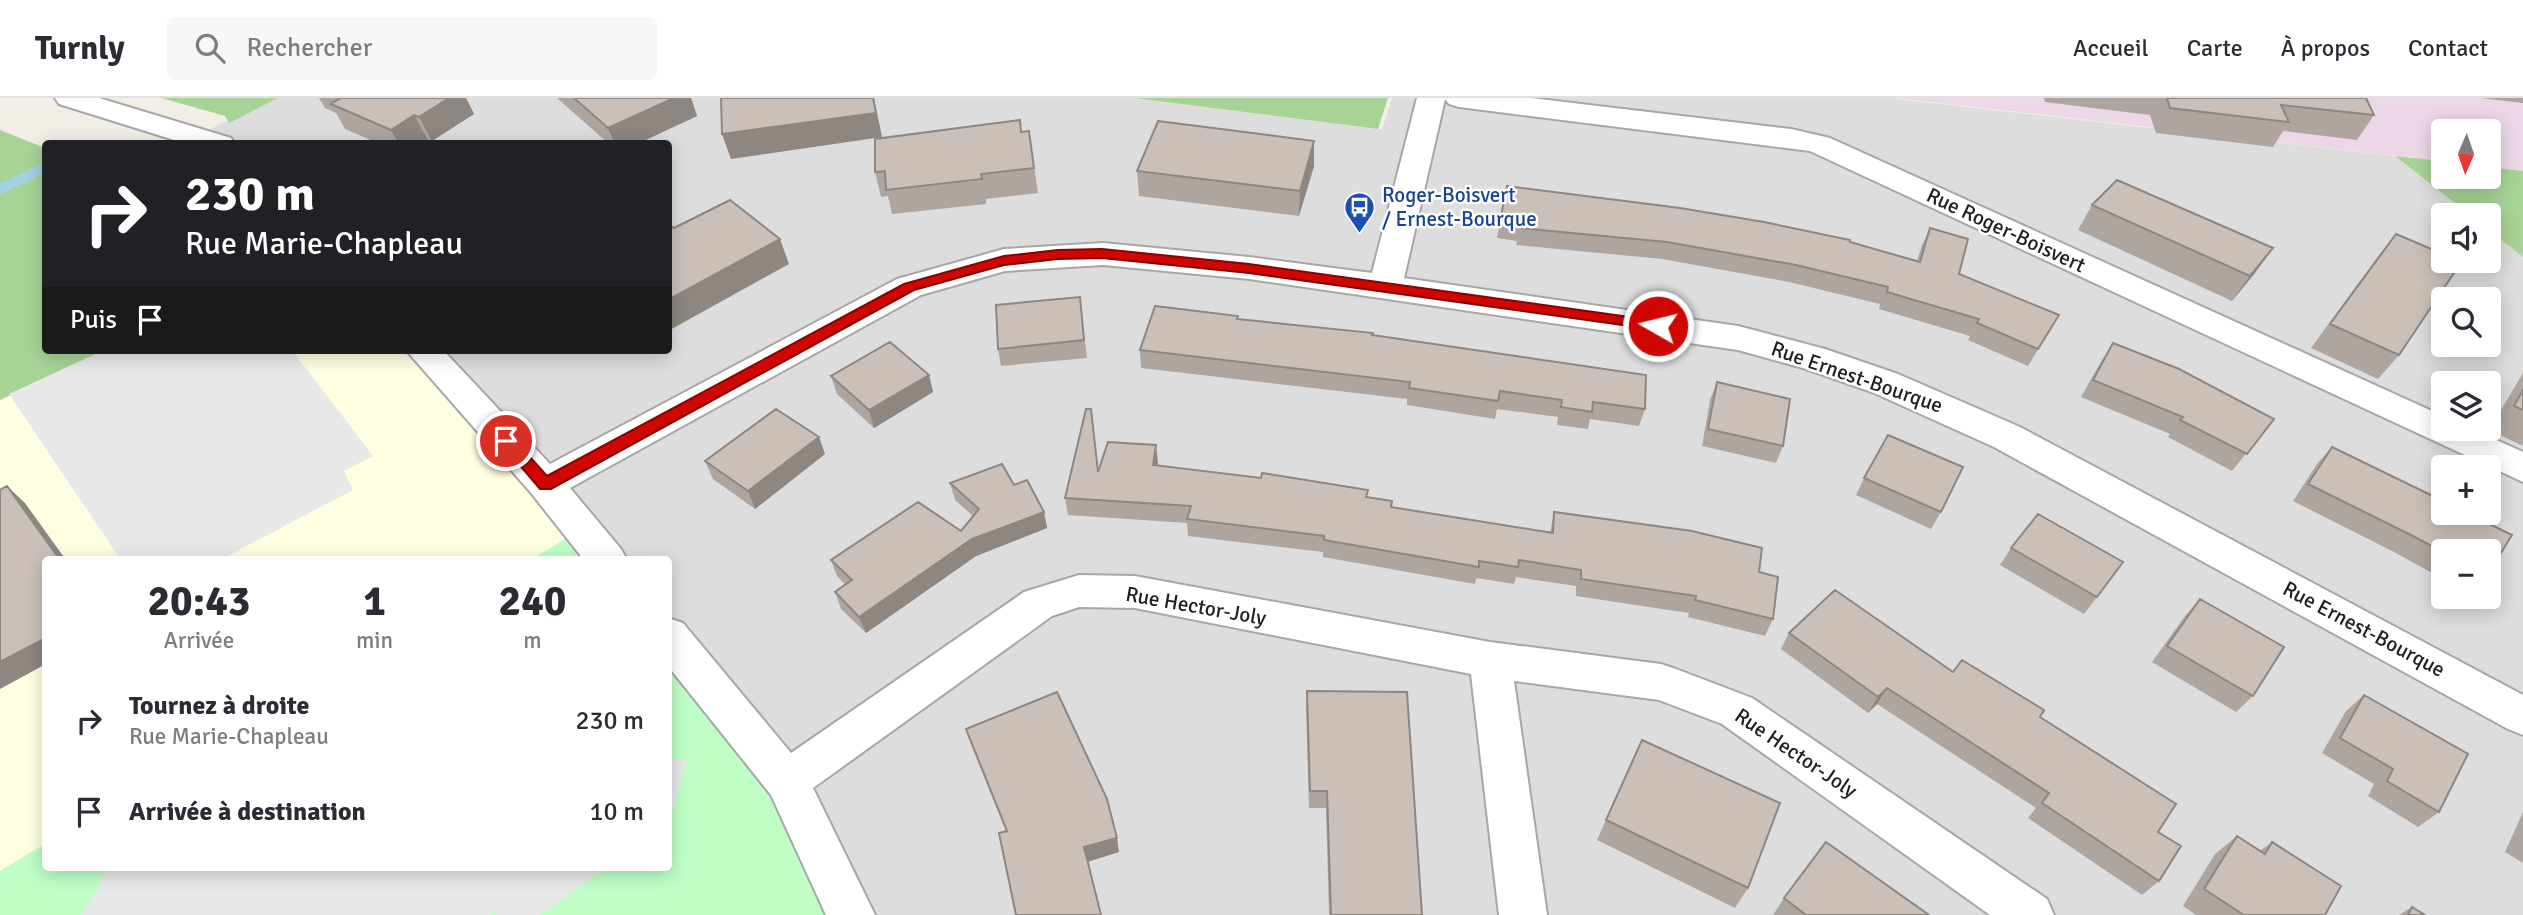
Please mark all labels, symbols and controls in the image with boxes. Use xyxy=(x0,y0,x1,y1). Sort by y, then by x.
search box xyxy=(167,17,657,80)
text: Turnly xyxy=(35,28,125,69)
icon: search xyxy=(191,29,229,67)
text: Rechercher xyxy=(247,32,372,64)
text: Accueil xyxy=(2073,33,2149,63)
text: Carte xyxy=(2187,33,2243,63)
text: À propos xyxy=(2281,33,2370,63)
text: Contact xyxy=(2408,33,2488,63)
north arrow xyxy=(2431,119,2501,189)
map controls xyxy=(2431,119,2501,609)
text: 230 m xyxy=(185,164,315,224)
icon: right xyxy=(70,168,161,259)
place label: Roger-Boisvert / Ernest-Bourque xyxy=(1382,182,1537,232)
street label: Rue Roger-Boisvert xyxy=(1922,182,2090,278)
bus stop icon: Roger-Boisvert / Ernest-Bourque xyxy=(1342,190,1376,234)
button: sound xyxy=(2431,203,2501,273)
text: Rue Marie-Chapleau xyxy=(185,224,463,263)
button: search xyxy=(2431,287,2501,357)
position arrow xyxy=(1621,289,1695,363)
icon: arrive xyxy=(131,301,169,339)
text: Puis xyxy=(70,304,117,336)
street label: Rue Ernest-Bourque xyxy=(1768,335,1946,419)
button: layers xyxy=(2431,371,2501,441)
pin xyxy=(476,411,536,471)
icon: arrive xyxy=(487,422,525,460)
button: + xyxy=(2431,455,2501,525)
button: − xyxy=(2431,539,2501,609)
street label: Rue Ernest-Bourque xyxy=(2278,575,2450,683)
text: 20:43 xyxy=(147,576,251,627)
text: 1 xyxy=(363,576,386,627)
text: 240 xyxy=(498,576,567,627)
street label: Rue Hector-Joly xyxy=(1124,581,1268,631)
text: Arrivée xyxy=(164,626,234,655)
text: min xyxy=(356,626,393,655)
text: m xyxy=(523,626,542,655)
text: Tournez à droite xyxy=(129,690,309,722)
icon: right xyxy=(70,702,108,740)
street label: Rue Hector-Joly xyxy=(1730,702,1862,804)
text: 230 m xyxy=(575,705,644,737)
text: Rue Marie-Chapleau xyxy=(129,722,329,751)
icon: arrive xyxy=(70,793,108,831)
text: Arrivée à destination xyxy=(129,796,366,828)
text: 10 m xyxy=(589,796,644,828)

